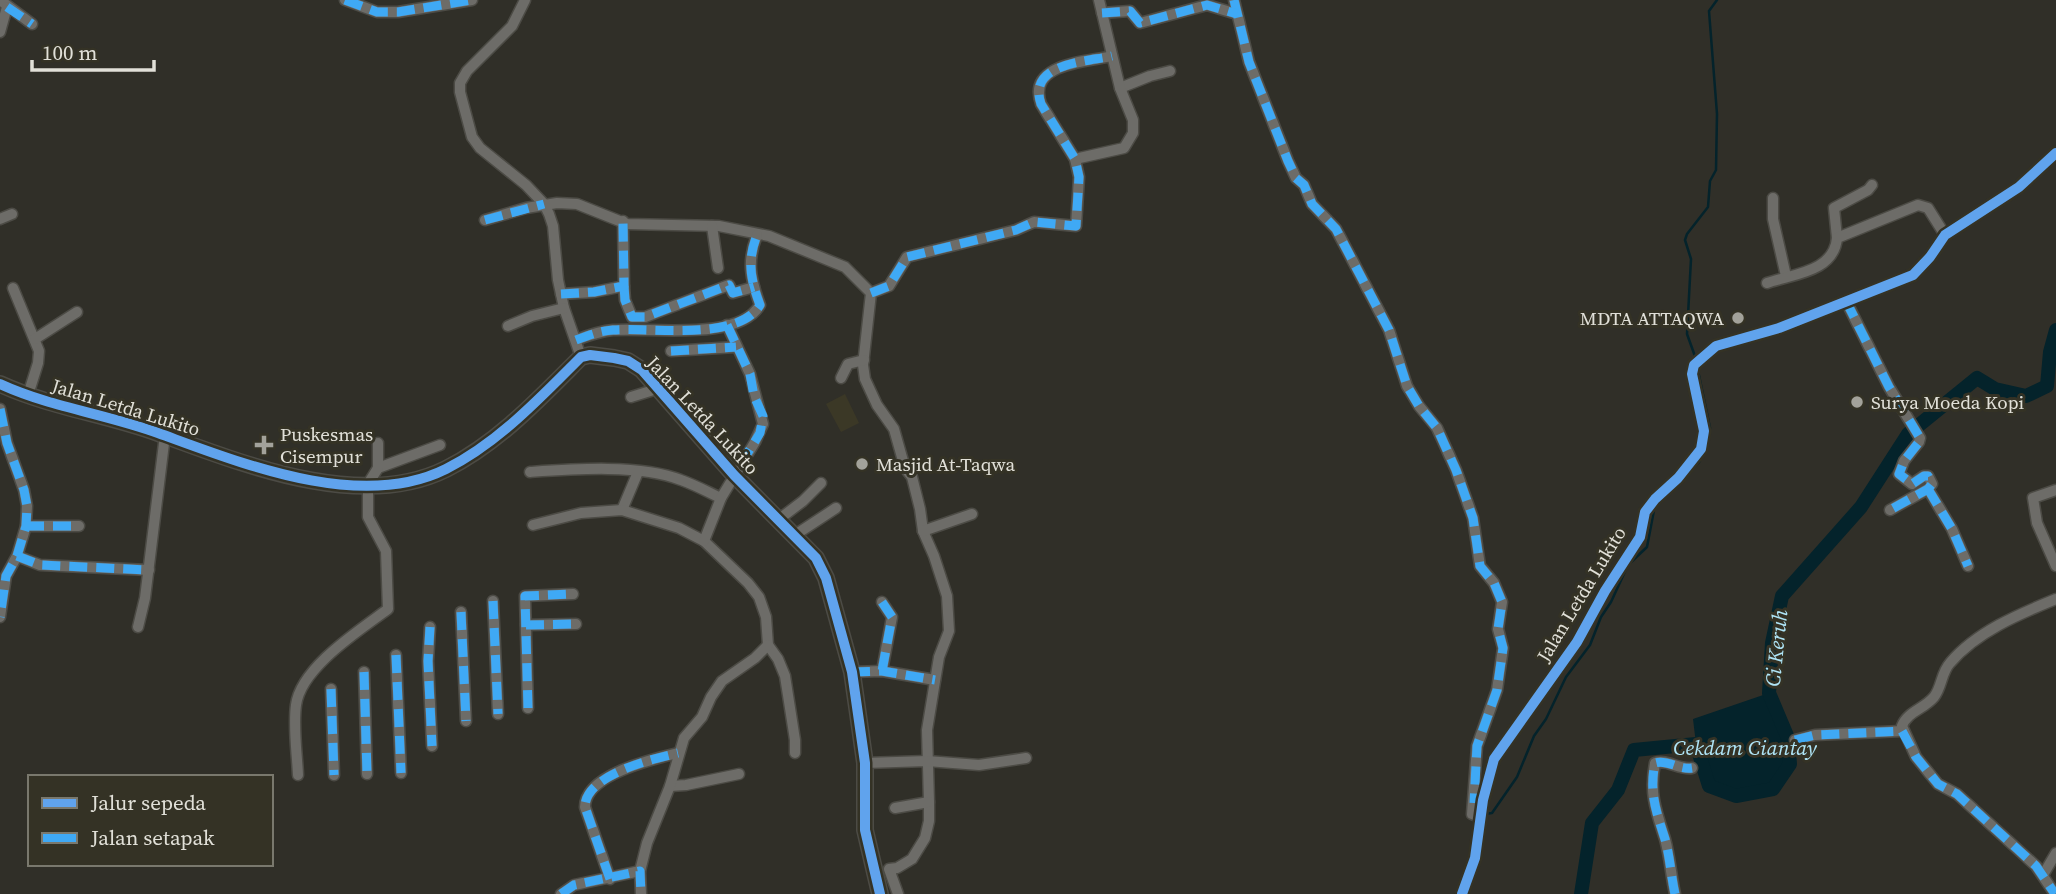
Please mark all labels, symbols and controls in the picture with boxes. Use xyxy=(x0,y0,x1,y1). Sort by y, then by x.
scale bar xyxy=(32,28,154,72)
text: 100 m xyxy=(42,38,97,67)
place label: MDTA ATTAQWA xyxy=(1580,305,1724,331)
marker: MDTA ATTAQWA xyxy=(1730,310,1746,326)
street label: Jalan Letda Lukito xyxy=(640,349,765,480)
street label: Jalan Letda Lukito xyxy=(48,372,203,442)
place label: Surya Moeda Kopi xyxy=(1871,389,2025,415)
marker: Surya Moeda Kopi xyxy=(1849,394,1865,410)
place label: Puskesmas Cisempur xyxy=(280,421,373,469)
marker: Puskesmas Cisempur xyxy=(254,435,274,455)
place label: Masjid At-Taqwa xyxy=(876,451,1016,477)
marker: Masjid At-Taqwa xyxy=(854,456,870,472)
street label: Jalan Letda Lukito xyxy=(1530,521,1632,667)
water label: Ci Keruh xyxy=(1758,607,1795,688)
water label: Cekdam Ciantay xyxy=(1673,733,1818,762)
legend xyxy=(28,775,273,866)
text: Jalur sepeda xyxy=(90,788,206,817)
text: Jalan setapak xyxy=(90,823,215,852)

